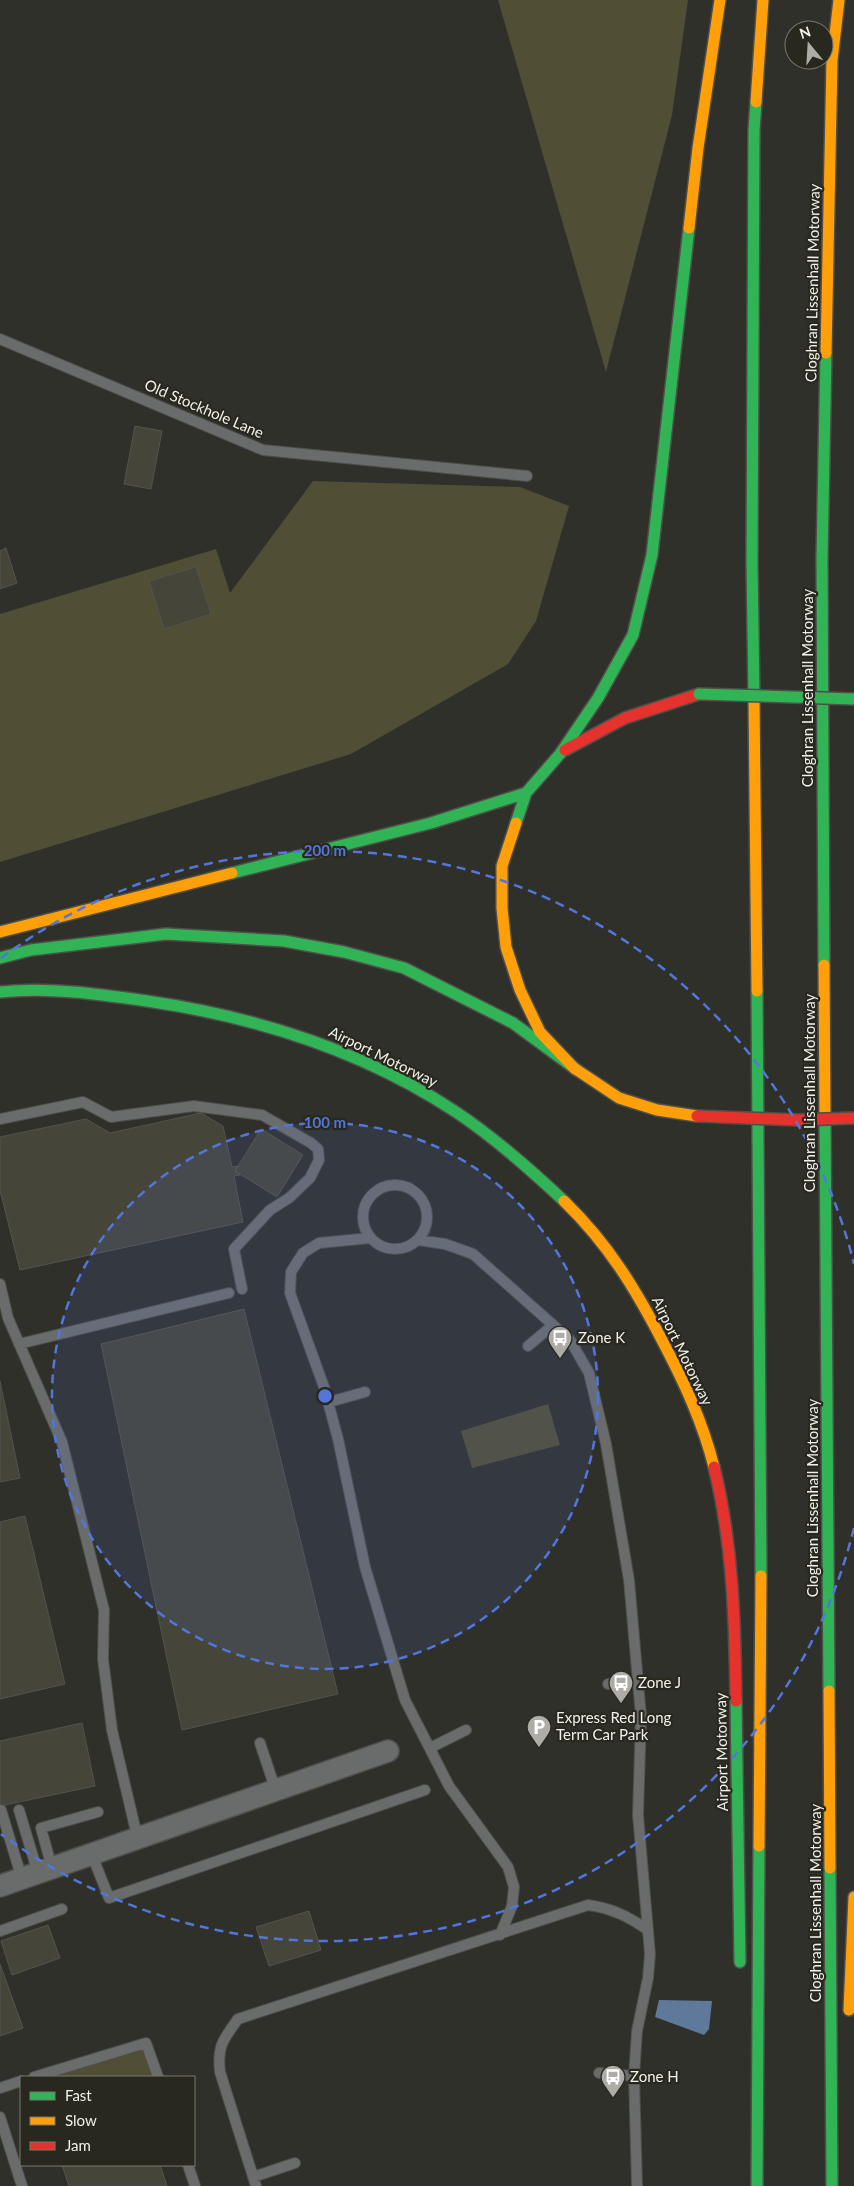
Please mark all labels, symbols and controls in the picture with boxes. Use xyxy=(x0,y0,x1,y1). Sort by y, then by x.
north arrow xyxy=(784,20,834,70)
text: N xyxy=(797,22,813,42)
street label: Cloghran Lissenhall Motorway xyxy=(801,183,823,382)
street label: Old Stockhole Lane xyxy=(142,375,267,441)
street label: Cloghran Lissenhall Motorway xyxy=(798,588,816,787)
text: 200 m xyxy=(304,841,346,859)
street label: Cloghran Lissenhall Motorway xyxy=(800,993,818,1192)
street label: Airport Motorway xyxy=(326,1022,441,1090)
text: 100 m xyxy=(304,1113,346,1131)
street label: Airport Motorway xyxy=(649,1293,717,1408)
bus stop icon: Zone K xyxy=(547,1325,573,1359)
place label: Zone K xyxy=(578,1328,625,1346)
centre of rings xyxy=(316,1387,334,1405)
street label: Cloghran Lissenhall Motorway xyxy=(803,1398,821,1597)
bus stop icon: Zone J xyxy=(608,1670,634,1704)
place label: Zone J xyxy=(638,1673,681,1691)
street label: Airport Motorway xyxy=(711,1692,731,1812)
place label: Express Red Long Term Car Park xyxy=(556,1708,672,1743)
parking icon: Express Red Long Term Car Park xyxy=(526,1714,552,1748)
street label: Cloghran Lissenhall Motorway xyxy=(806,1803,824,2002)
bus stop icon: Zone H xyxy=(600,2064,626,2098)
place label: Zone H xyxy=(630,2067,679,2085)
legend xyxy=(20,2076,195,2166)
text: Fast xyxy=(65,2086,92,2104)
text: Slow xyxy=(65,2111,97,2129)
text: Jam xyxy=(65,2136,91,2154)

